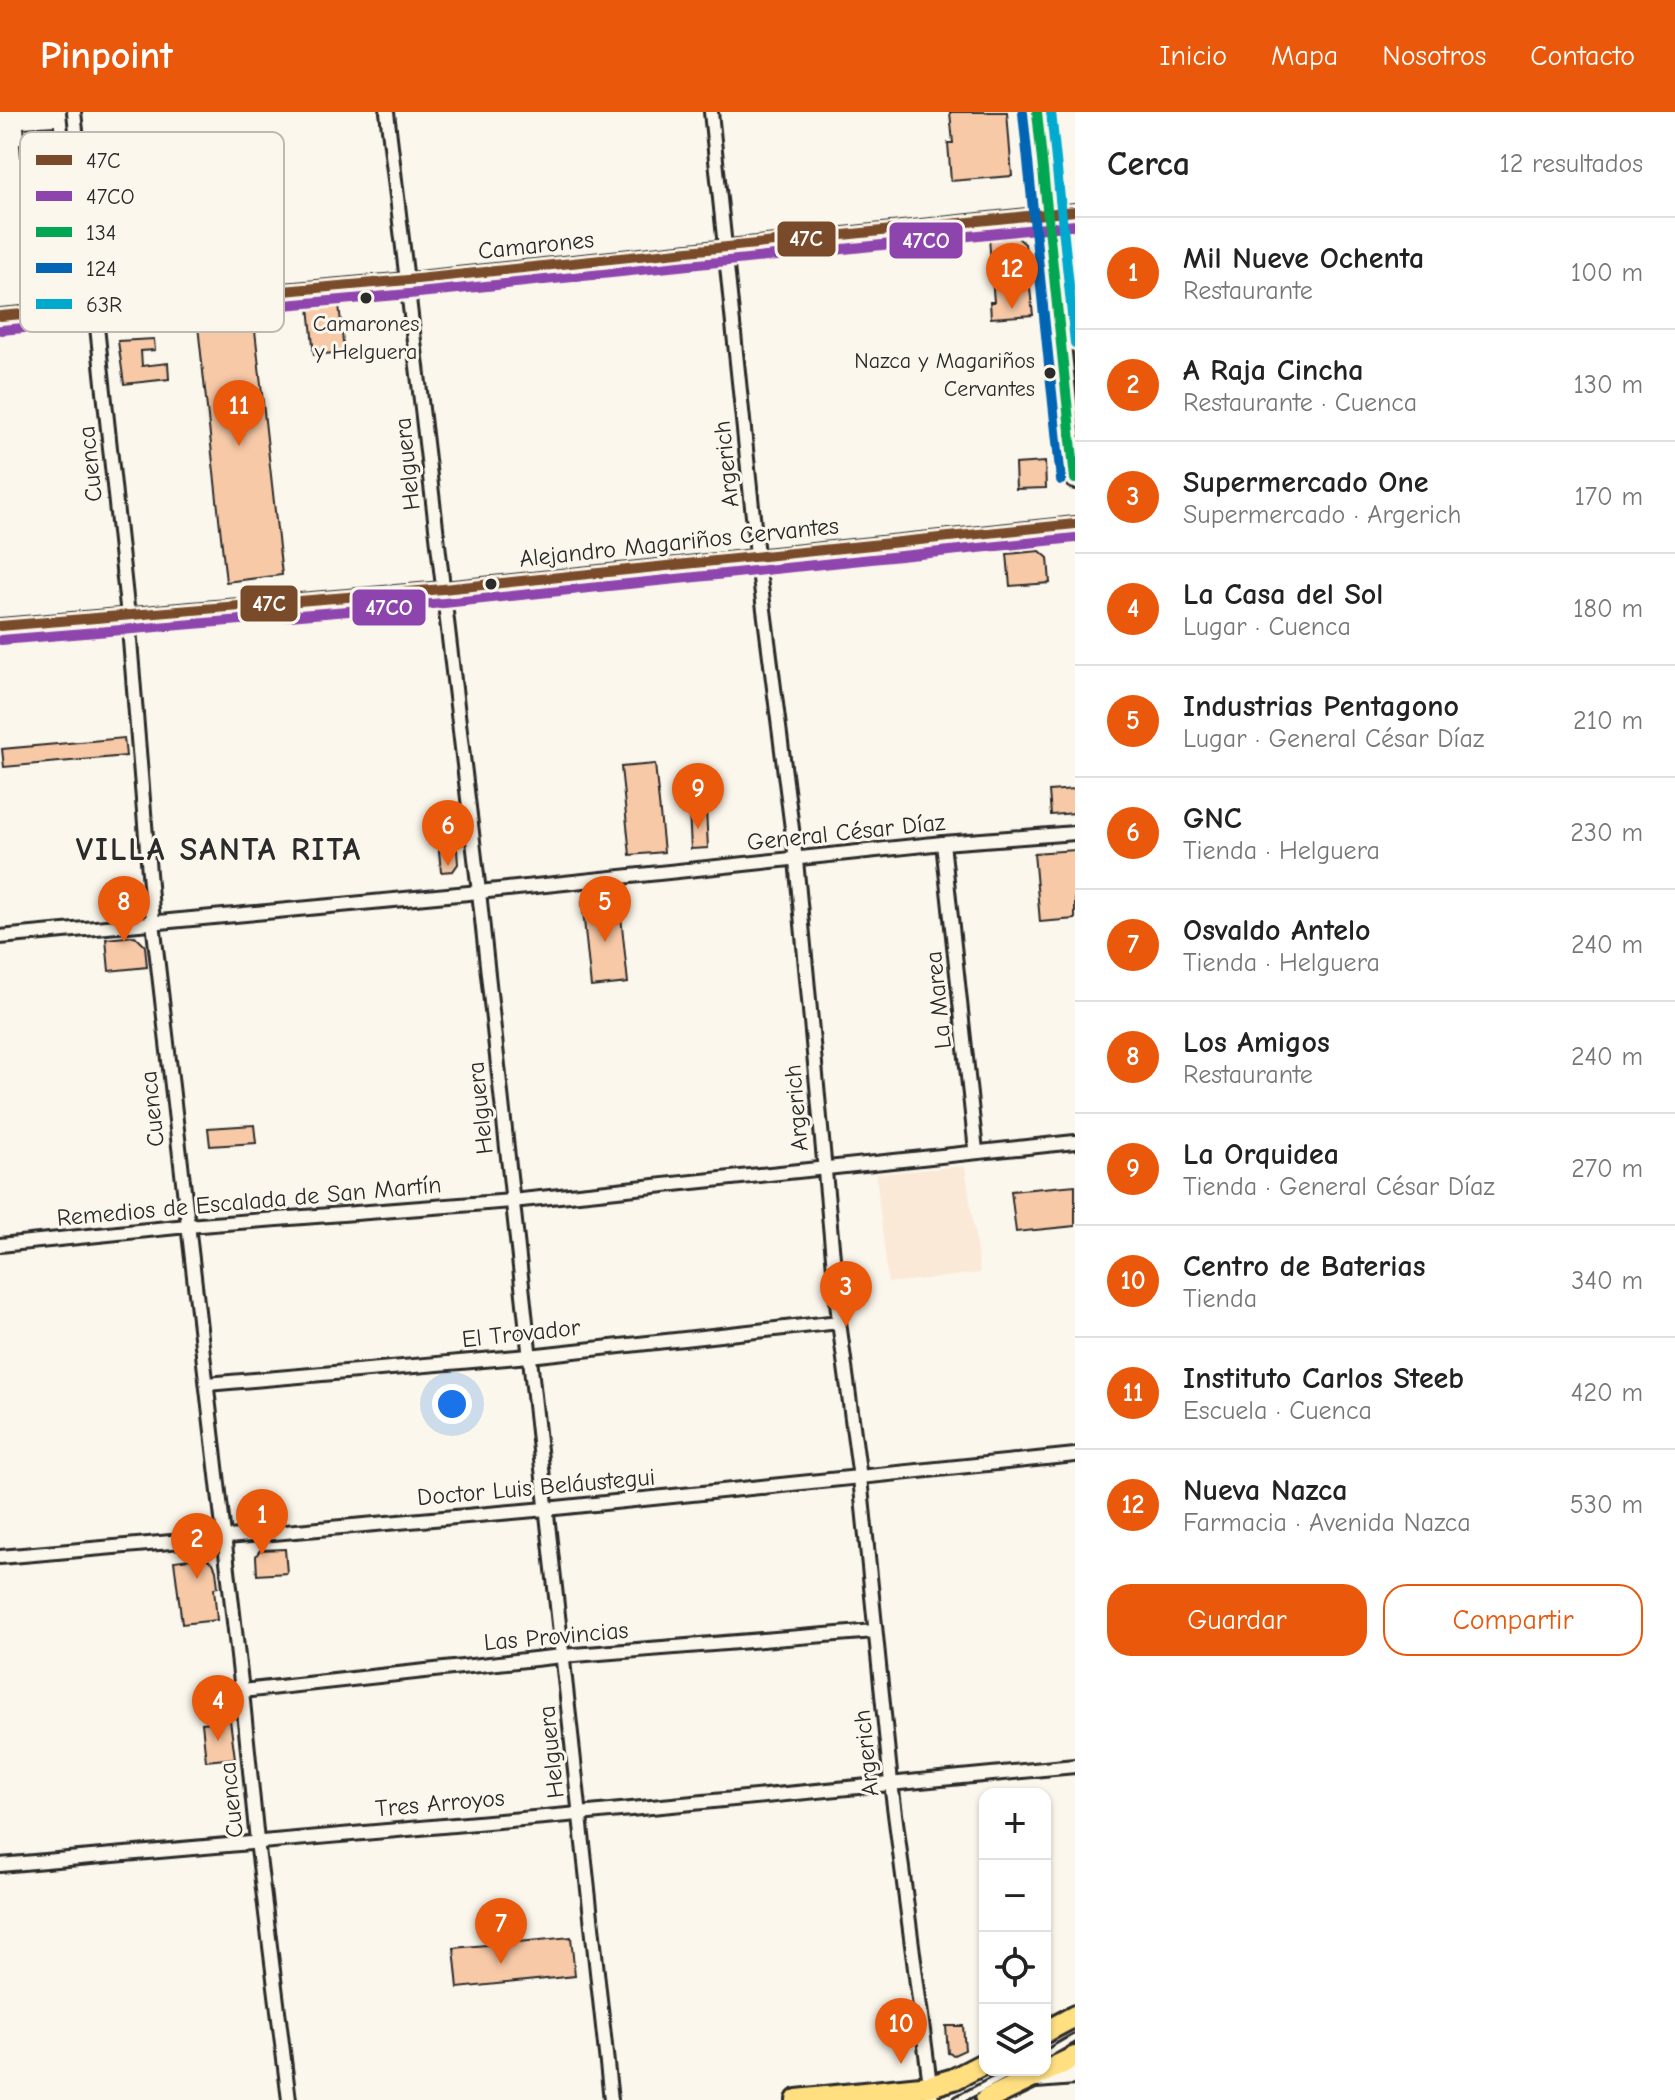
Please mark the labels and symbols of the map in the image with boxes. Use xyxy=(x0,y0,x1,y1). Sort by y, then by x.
legend xyxy=(20,132,284,332)
text: 47C xyxy=(86,148,121,174)
text: 47CO xyxy=(86,184,135,210)
text: 134 xyxy=(86,220,117,246)
line badge: 47C xyxy=(776,220,837,258)
line badge: 47CO xyxy=(888,221,964,260)
street label: Camarones xyxy=(477,225,595,265)
text: 47C xyxy=(789,226,823,252)
text: 47CO xyxy=(902,228,950,254)
pin: 12 xyxy=(986,243,1038,309)
text: 124 xyxy=(86,256,117,282)
marker: Camarones y Helguera xyxy=(358,290,374,306)
text: 63R xyxy=(86,292,122,318)
place label: Camarones y Helguera xyxy=(313,311,419,365)
place label: Nazca y Magariños Cervantes xyxy=(854,348,1035,402)
marker: Nazca y Magariños Cervantes xyxy=(1042,365,1058,381)
pin: 11 xyxy=(213,380,265,446)
street label: Helguera xyxy=(388,416,426,512)
street label: Argerich xyxy=(708,419,744,509)
street label: Cuenca xyxy=(72,425,108,503)
street label: Alejandro Magariños Cervantes xyxy=(518,511,840,573)
unlabelled marker xyxy=(483,576,499,592)
line badge: 47C xyxy=(239,584,299,623)
line badge: 47CO xyxy=(351,588,427,627)
text: 47C xyxy=(252,591,286,617)
text: 47CO xyxy=(365,595,413,621)
pin: 9 xyxy=(672,763,724,829)
pin: 6 xyxy=(422,800,474,866)
street label: General César Díaz xyxy=(745,808,947,856)
district label: VILLA SANTA RITA xyxy=(76,831,362,868)
pin: 8 xyxy=(98,876,150,942)
pin: 5 xyxy=(579,876,631,942)
street label: La Marea xyxy=(919,950,957,1050)
street label: Helguera xyxy=(461,1060,499,1156)
street label: Argerich xyxy=(778,1063,814,1153)
street label: Cuenca xyxy=(134,1070,170,1148)
street label: Remedios de Escalada de San Martín xyxy=(56,1170,442,1232)
pin: 3 xyxy=(820,1261,872,1327)
street label: El Trovador xyxy=(461,1313,582,1353)
your location xyxy=(432,1384,472,1424)
street label: Doctor Luis Beláustegui xyxy=(416,1463,656,1511)
pin: 1 xyxy=(236,1489,288,1555)
pin: 2 xyxy=(171,1513,223,1579)
street label: Las Provincias xyxy=(483,1616,630,1656)
pin: 4 xyxy=(192,1675,244,1741)
street label: Helguera xyxy=(532,1704,570,1800)
street label: Argerich xyxy=(848,1708,884,1798)
street label: Cuenca xyxy=(213,1761,249,1839)
street label: Tres Arroyos xyxy=(374,1783,506,1823)
pin: 7 xyxy=(475,1898,527,1964)
pin: 10 xyxy=(875,1998,927,2064)

